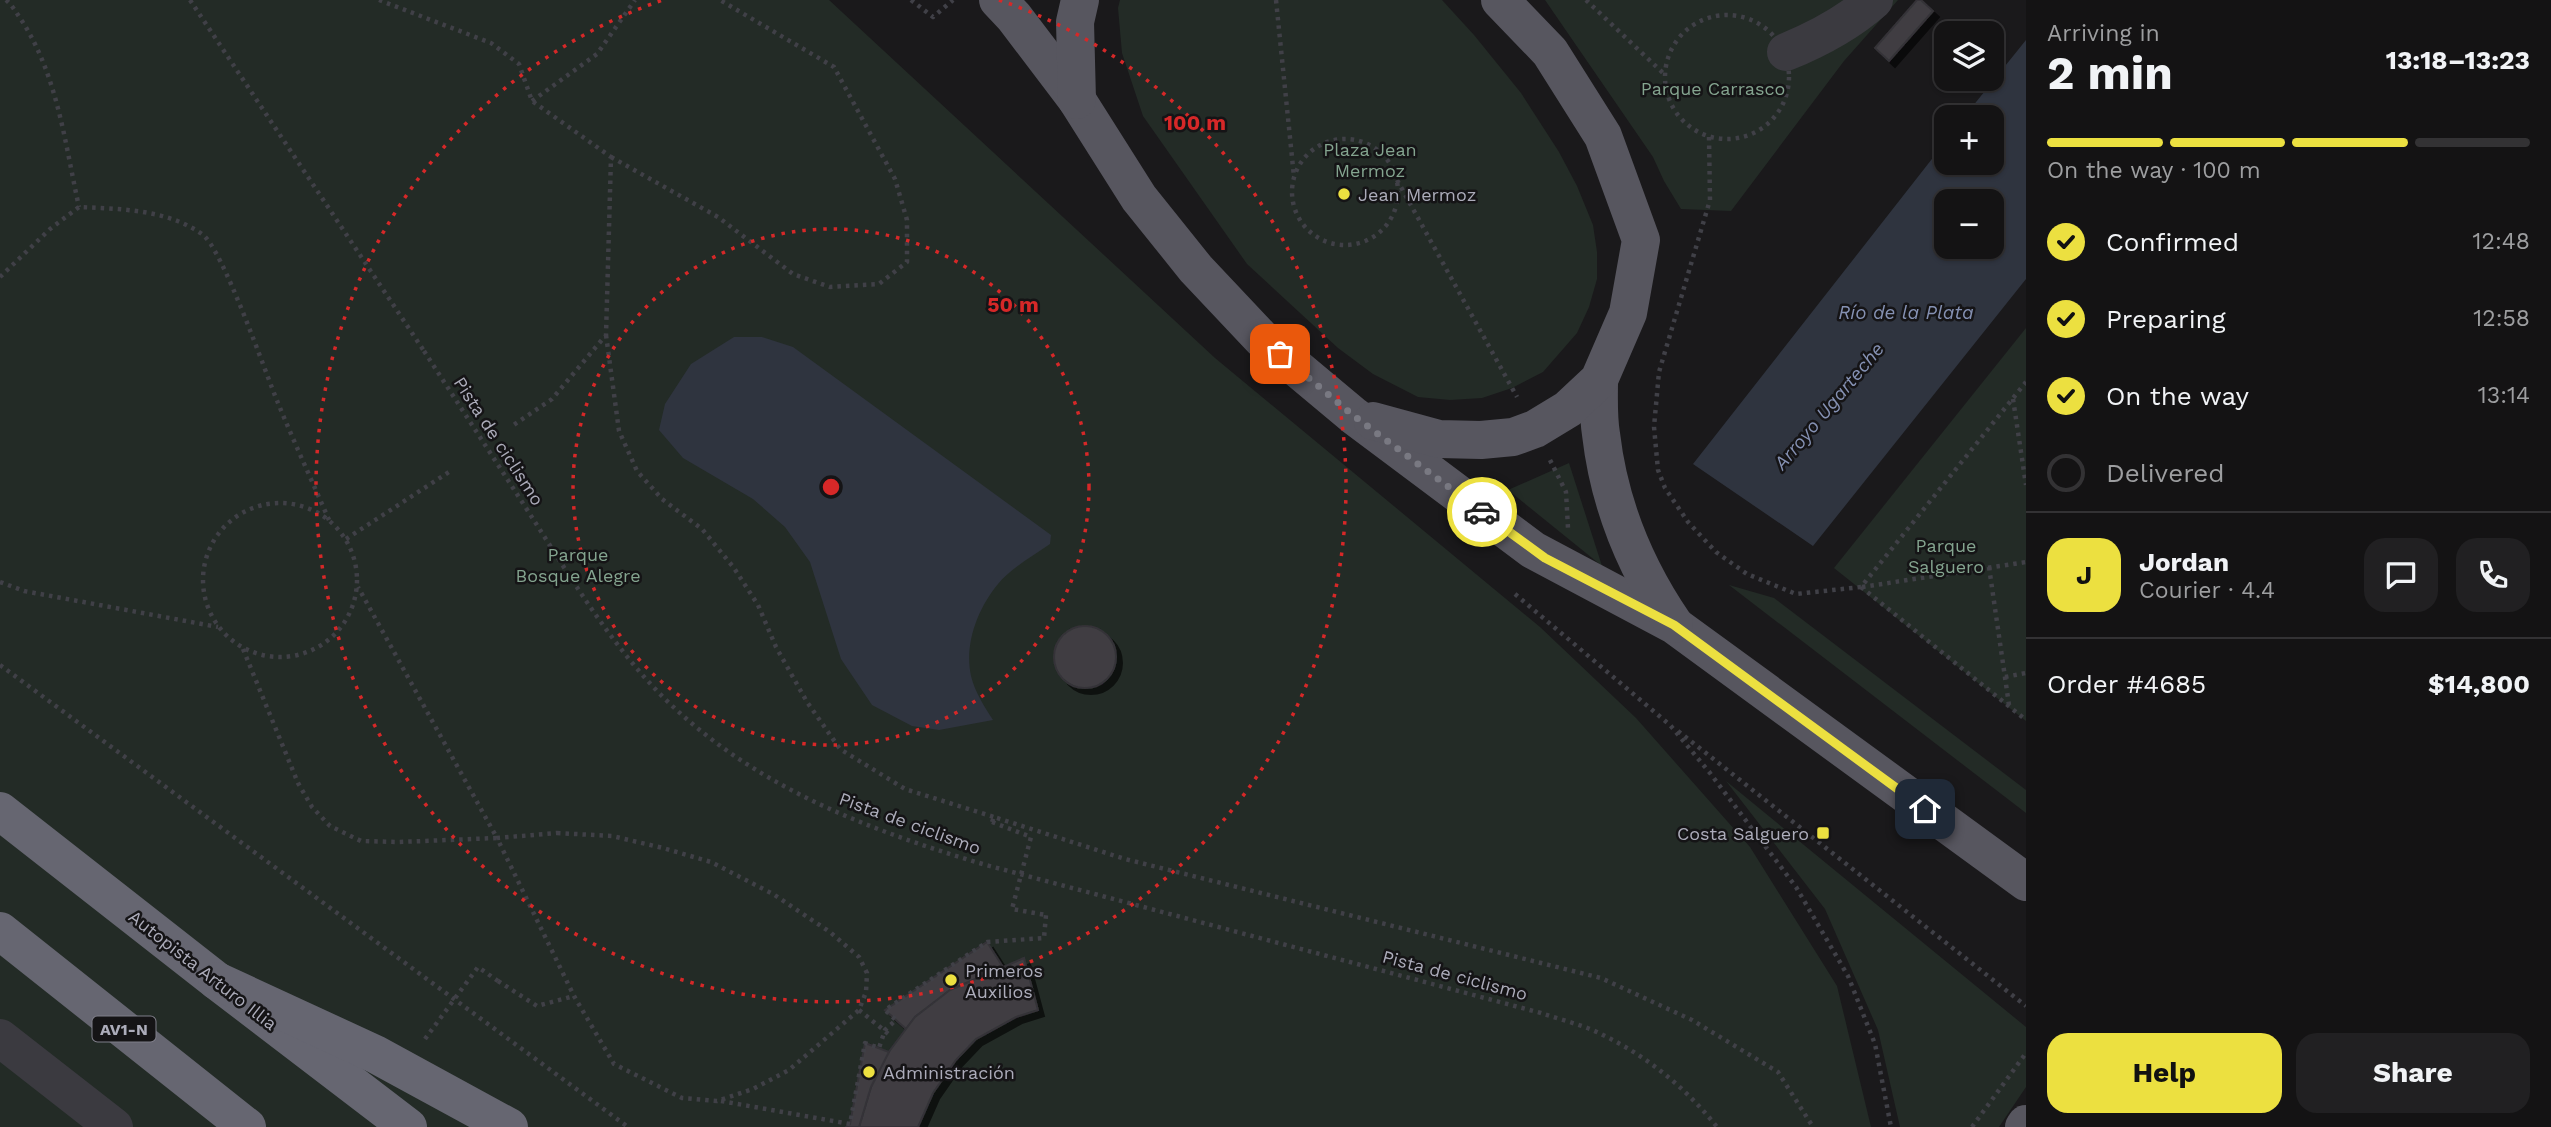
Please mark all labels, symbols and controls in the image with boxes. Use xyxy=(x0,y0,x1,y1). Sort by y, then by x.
text: Arriving in xyxy=(2047,20,2160,47)
map controls xyxy=(1934,21,2004,259)
button: layers xyxy=(1934,21,2004,91)
text: 13:18–13:23 xyxy=(2386,45,2530,75)
text: 2 min xyxy=(2047,46,2173,100)
park label: Parque Carrasco xyxy=(1641,78,1785,99)
button: + xyxy=(1934,105,2004,175)
text: 100 m xyxy=(1164,110,1226,135)
park label: Plaza Jean Mermoz xyxy=(1323,139,1417,181)
text: On the way · 100 m xyxy=(2047,157,2261,184)
place label: Jean Mermoz xyxy=(1358,184,1476,205)
marker: Jean Mermoz xyxy=(1336,186,1352,202)
button: − xyxy=(1934,189,2004,259)
icon: check xyxy=(2047,223,2085,261)
text: Confirmed xyxy=(2106,227,2239,257)
text: 12:48 xyxy=(2473,228,2530,255)
text: 50 m xyxy=(987,292,1039,317)
icon: check xyxy=(2047,300,2085,338)
water label: Río de la Plata xyxy=(1838,301,1974,324)
text: Preparing xyxy=(2106,304,2226,334)
text: 12:58 xyxy=(2473,305,2530,332)
pin xyxy=(1250,324,1310,384)
icon: bag xyxy=(1261,335,1299,373)
water label: Arroyo Ugarteche xyxy=(1768,338,1889,475)
street label: Pista de ciclismo xyxy=(450,373,548,509)
icon: check xyxy=(2047,377,2085,415)
text: On the way xyxy=(2106,381,2249,411)
text: 13:14 xyxy=(2478,382,2530,409)
text: Delivered xyxy=(2106,458,2225,488)
centre of rings xyxy=(819,475,843,499)
courier xyxy=(1447,477,1517,547)
icon: car xyxy=(1463,493,1501,531)
park label: Parque Salguero xyxy=(1908,535,1984,577)
button: chat xyxy=(2364,538,2438,612)
button: phone xyxy=(2456,538,2530,612)
park label: Parque Bosque Alegre xyxy=(515,544,641,586)
text: Jordan xyxy=(2139,547,2229,577)
text: J xyxy=(2076,560,2092,590)
text: Courier · 4.4 xyxy=(2139,577,2275,604)
text: Order #4685 xyxy=(2047,669,2206,699)
text: $14,800 xyxy=(2428,669,2530,699)
pin xyxy=(1895,779,1955,839)
street label: Pista de ciclismo xyxy=(836,788,984,858)
icon: home xyxy=(1906,790,1944,828)
place label: Costa Salguero xyxy=(1677,823,1809,844)
marker: Costa Salguero xyxy=(1815,825,1831,841)
street label: Autopista Arturo Illia xyxy=(125,906,281,1034)
street label: Pista de ciclismo xyxy=(1380,946,1530,1004)
place label: Primeros Auxilios xyxy=(965,960,1043,1002)
marker: Primeros Auxilios xyxy=(943,972,959,988)
road number: AV1-N xyxy=(92,1016,156,1042)
button: Help xyxy=(2047,1033,2282,1113)
button: Share xyxy=(2296,1033,2530,1113)
place label: Administración xyxy=(883,1062,1015,1083)
marker: Administración xyxy=(861,1064,877,1080)

